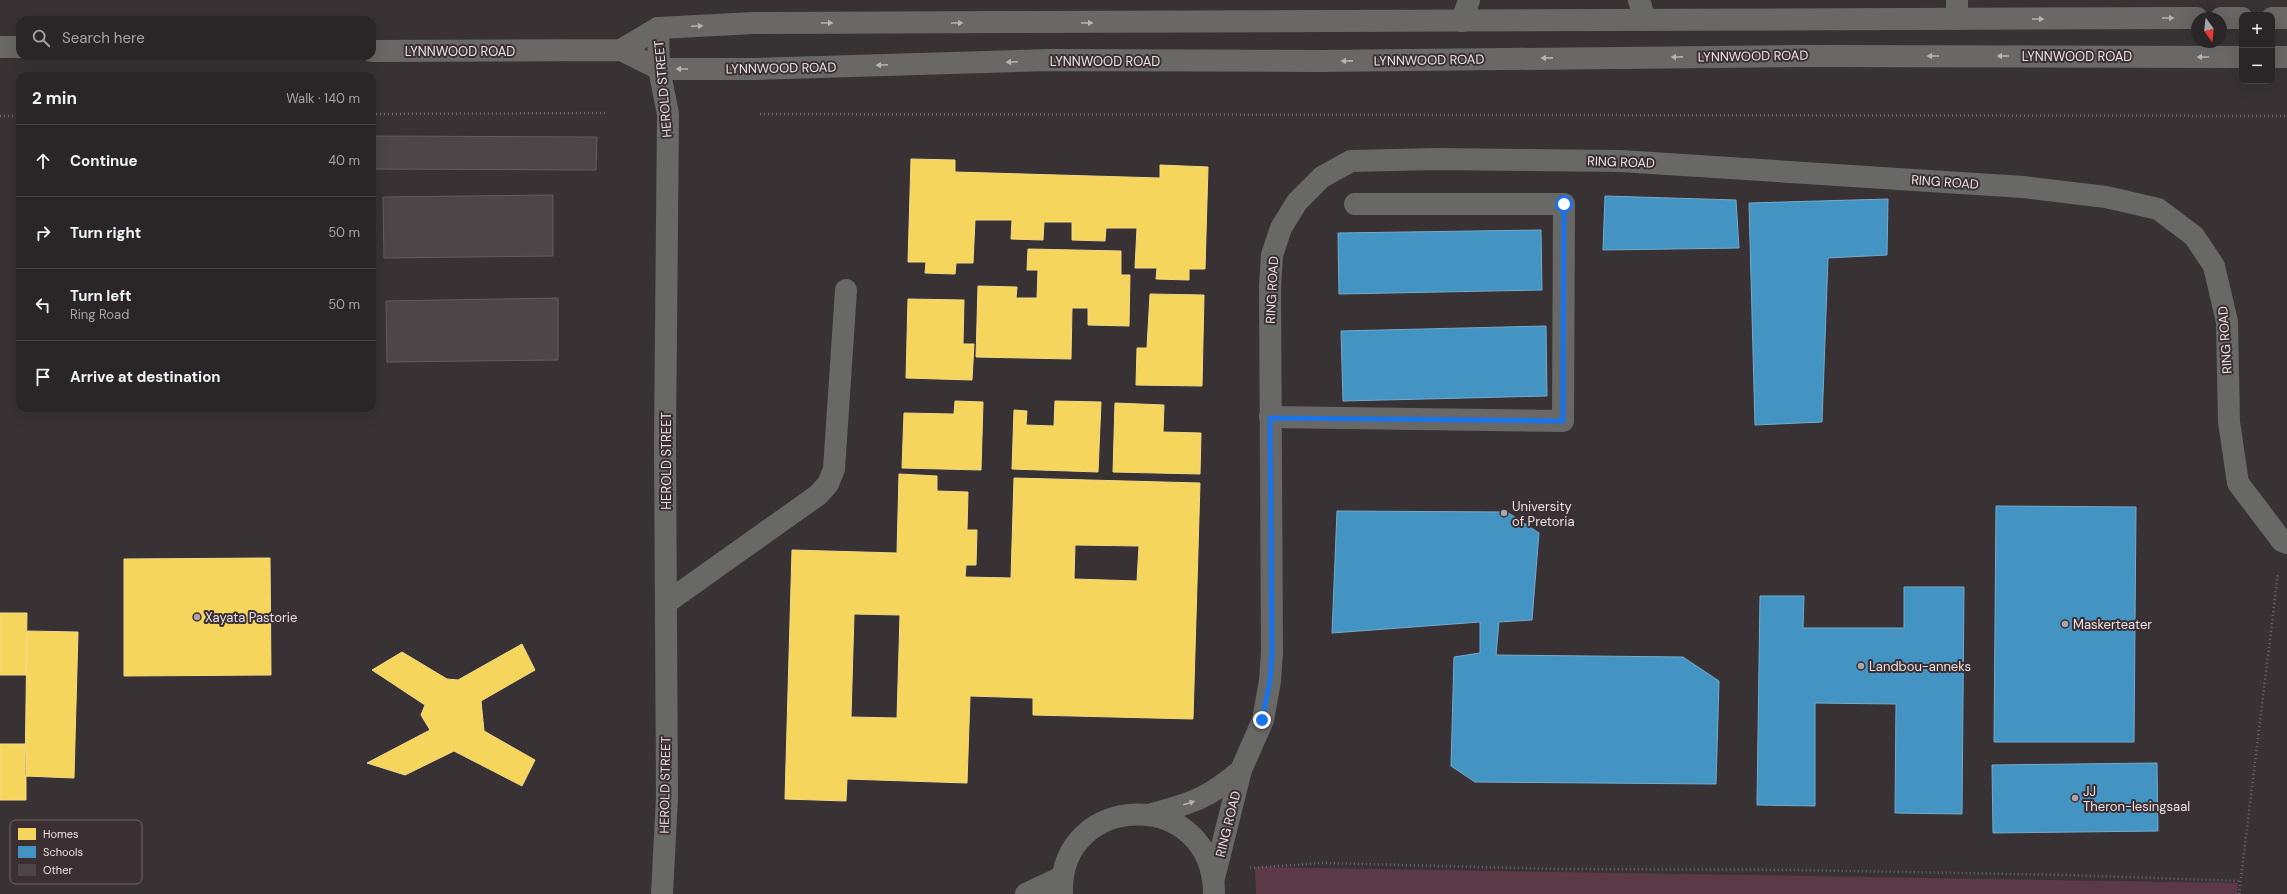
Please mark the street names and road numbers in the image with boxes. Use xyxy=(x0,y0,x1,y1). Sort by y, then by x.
street label: HEROLD STREET xyxy=(650,40,676,138)
street label: LYNNWOOD ROAD xyxy=(405,43,515,60)
street label: LYNNWOOD ROAD xyxy=(1698,47,1808,65)
street label: LYNNWOOD ROAD xyxy=(2022,48,2132,65)
street label: LYNNWOOD ROAD xyxy=(1374,51,1484,69)
street label: LYNNWOOD ROAD xyxy=(1050,53,1160,70)
street label: LYNNWOOD ROAD xyxy=(726,59,836,77)
street label: RING ROAD xyxy=(1587,152,1655,172)
street label: RING ROAD xyxy=(1911,171,1979,193)
street label: RING ROAD xyxy=(1262,256,1282,324)
street label: RING ROAD xyxy=(2214,306,2236,374)
street label: HEROLD STREET xyxy=(658,412,675,510)
street label: HEROLD STREET xyxy=(656,736,674,834)
street label: RING ROAD xyxy=(1212,789,1244,859)

